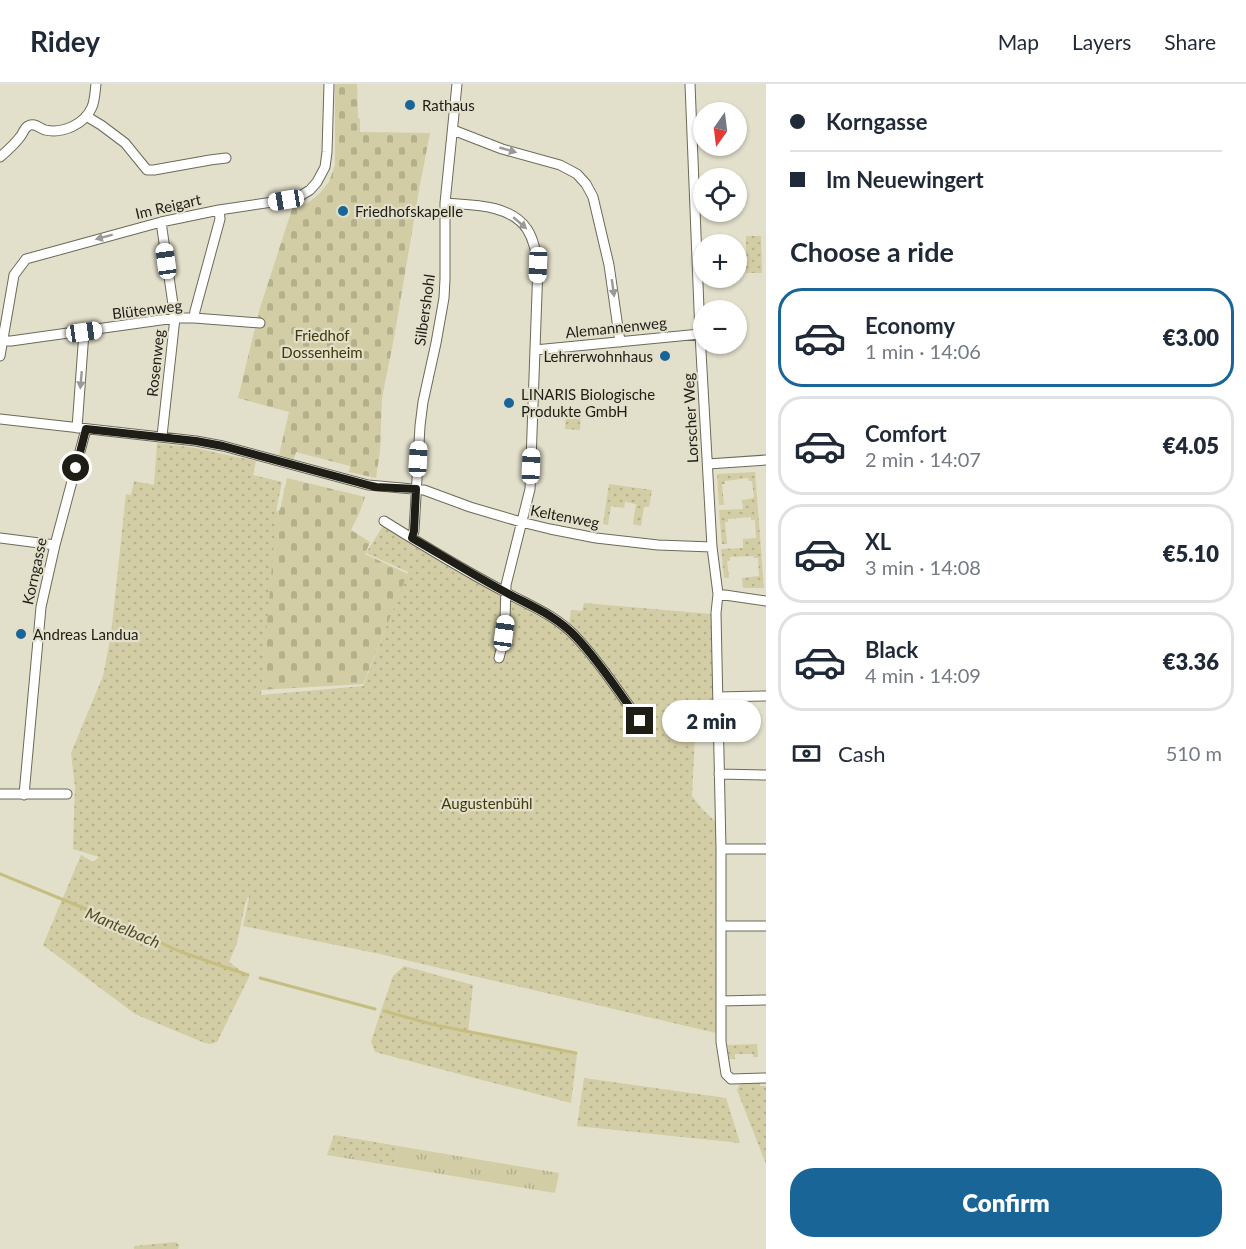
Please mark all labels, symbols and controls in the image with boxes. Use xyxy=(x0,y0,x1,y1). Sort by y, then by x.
text: Ridey xyxy=(30,24,100,58)
text: Map xyxy=(998,29,1039,54)
text: Layers xyxy=(1072,29,1131,54)
text: Share xyxy=(1164,29,1216,54)
place label: Rathaus xyxy=(422,96,475,114)
marker: Rathaus xyxy=(403,98,417,112)
north arrow xyxy=(693,102,747,156)
map controls xyxy=(693,102,747,354)
text: Korngasse xyxy=(826,108,927,135)
one-way arrow xyxy=(499,146,517,155)
text: Im Neuewingert xyxy=(826,166,984,193)
button: locate xyxy=(693,168,747,222)
car xyxy=(267,188,305,212)
street label: Im Reigart xyxy=(133,190,203,222)
place label: Friedhofskapelle xyxy=(355,202,463,220)
marker: Friedhofskapelle xyxy=(336,204,350,218)
one-way arrow xyxy=(512,217,528,230)
one-way arrow xyxy=(95,233,113,243)
button: + xyxy=(693,234,747,288)
text: Choose a ride xyxy=(790,235,954,268)
car xyxy=(155,242,177,280)
car xyxy=(528,247,548,283)
street label: Silbershohl xyxy=(410,273,438,347)
one-way arrow xyxy=(608,279,617,298)
street label: Blütenweg xyxy=(111,296,183,322)
button: − xyxy=(693,300,747,354)
icon: car xyxy=(793,311,847,365)
text: Economy xyxy=(865,312,955,339)
street label: Alemannenweg xyxy=(564,313,668,341)
car xyxy=(65,321,103,343)
text: €3.00 xyxy=(1163,324,1219,351)
park label: Friedhof Dossenheim xyxy=(281,326,363,361)
street label: Rosenweg xyxy=(143,328,168,398)
text: 1 min · 14:06 xyxy=(865,339,981,363)
place label: Lehrerwohnhaus xyxy=(543,347,653,365)
marker: Lehrerwohnhaus xyxy=(658,349,672,363)
one-way arrow xyxy=(76,370,86,389)
street label: Lorscher Weg xyxy=(679,372,701,464)
place label: LINARIS Biologische Produkte GmbH xyxy=(521,385,655,420)
marker: LINARIS Biologische Produkte GmbH xyxy=(502,396,516,410)
icon: car xyxy=(793,419,847,473)
text: Comfort xyxy=(865,420,947,447)
text: €4.05 xyxy=(1163,432,1219,459)
car xyxy=(408,441,428,477)
text: 2 min · 14:07 xyxy=(865,447,981,471)
car xyxy=(521,448,541,484)
route start xyxy=(62,454,89,481)
street label: Keltenweg xyxy=(529,501,601,532)
icon: car xyxy=(793,527,847,581)
text: XL xyxy=(865,528,891,555)
street label: Korngasse xyxy=(18,536,50,606)
text: €5.10 xyxy=(1163,540,1219,567)
text: 3 min · 14:08 xyxy=(865,555,981,579)
car xyxy=(493,614,515,652)
place label: Andreas Landua xyxy=(33,625,139,643)
marker: Andreas Landua xyxy=(14,627,28,641)
icon: car xyxy=(793,635,847,689)
text: Black xyxy=(865,636,918,663)
text: €3.36 xyxy=(1163,648,1219,675)
text: 4 min · 14:09 xyxy=(865,663,981,687)
callout: 2 min xyxy=(661,700,760,742)
route end xyxy=(626,707,653,734)
text: 2 min xyxy=(687,709,736,733)
icon: cash xyxy=(790,737,823,770)
text: Cash xyxy=(838,740,885,767)
text: 510 m xyxy=(1166,741,1222,765)
park label: Augustenbühl xyxy=(441,794,533,812)
water label: Mantelbach xyxy=(83,903,163,951)
button: Confirm xyxy=(790,1168,1222,1237)

